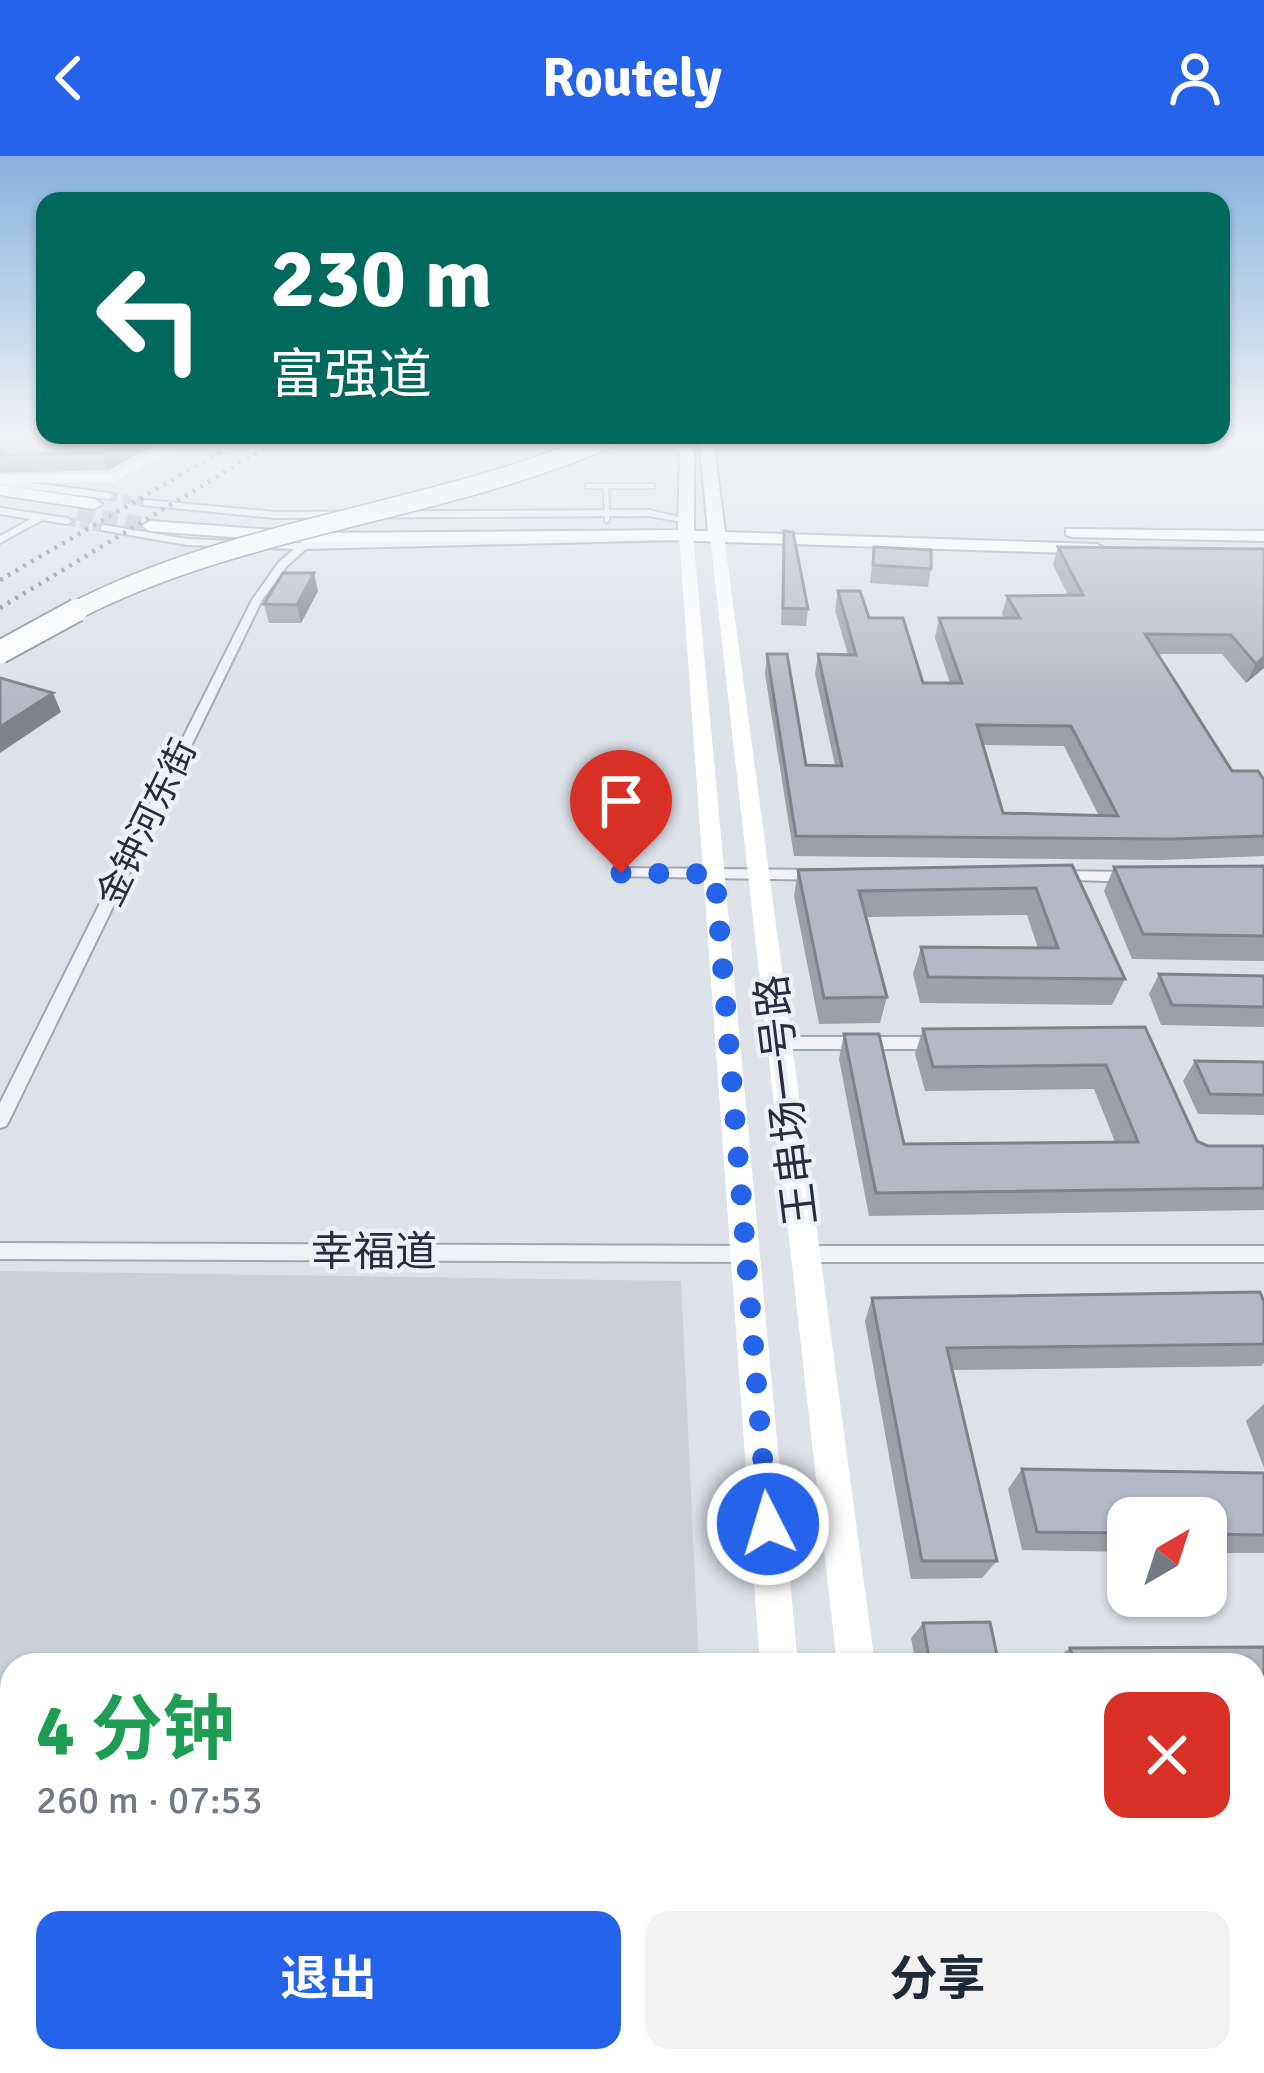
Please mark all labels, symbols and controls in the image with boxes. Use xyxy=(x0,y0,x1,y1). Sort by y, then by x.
icon: back xyxy=(36,45,102,111)
text: Routely xyxy=(542,45,722,112)
icon: person xyxy=(1162,45,1228,111)
text: 230 m xyxy=(270,227,492,331)
icon: left xyxy=(72,240,228,396)
text: 富强道 xyxy=(270,342,432,409)
street label: 金钟河东街 xyxy=(87,732,207,914)
pin xyxy=(570,750,672,873)
icon: arrive xyxy=(588,768,654,834)
street label: 王串场一号路 xyxy=(746,972,828,1228)
street label: 幸福道 xyxy=(311,1227,437,1278)
position arrow xyxy=(705,1461,831,1587)
north arrow xyxy=(1107,1497,1227,1617)
map controls xyxy=(1107,1497,1227,1617)
text: 4 分钟 xyxy=(36,1686,235,1775)
button: close xyxy=(1104,1692,1230,1818)
text: 260 m · 07:53 xyxy=(36,1776,263,1824)
button: 退出 xyxy=(36,1911,621,2049)
button: 分享 xyxy=(645,1911,1230,2049)

